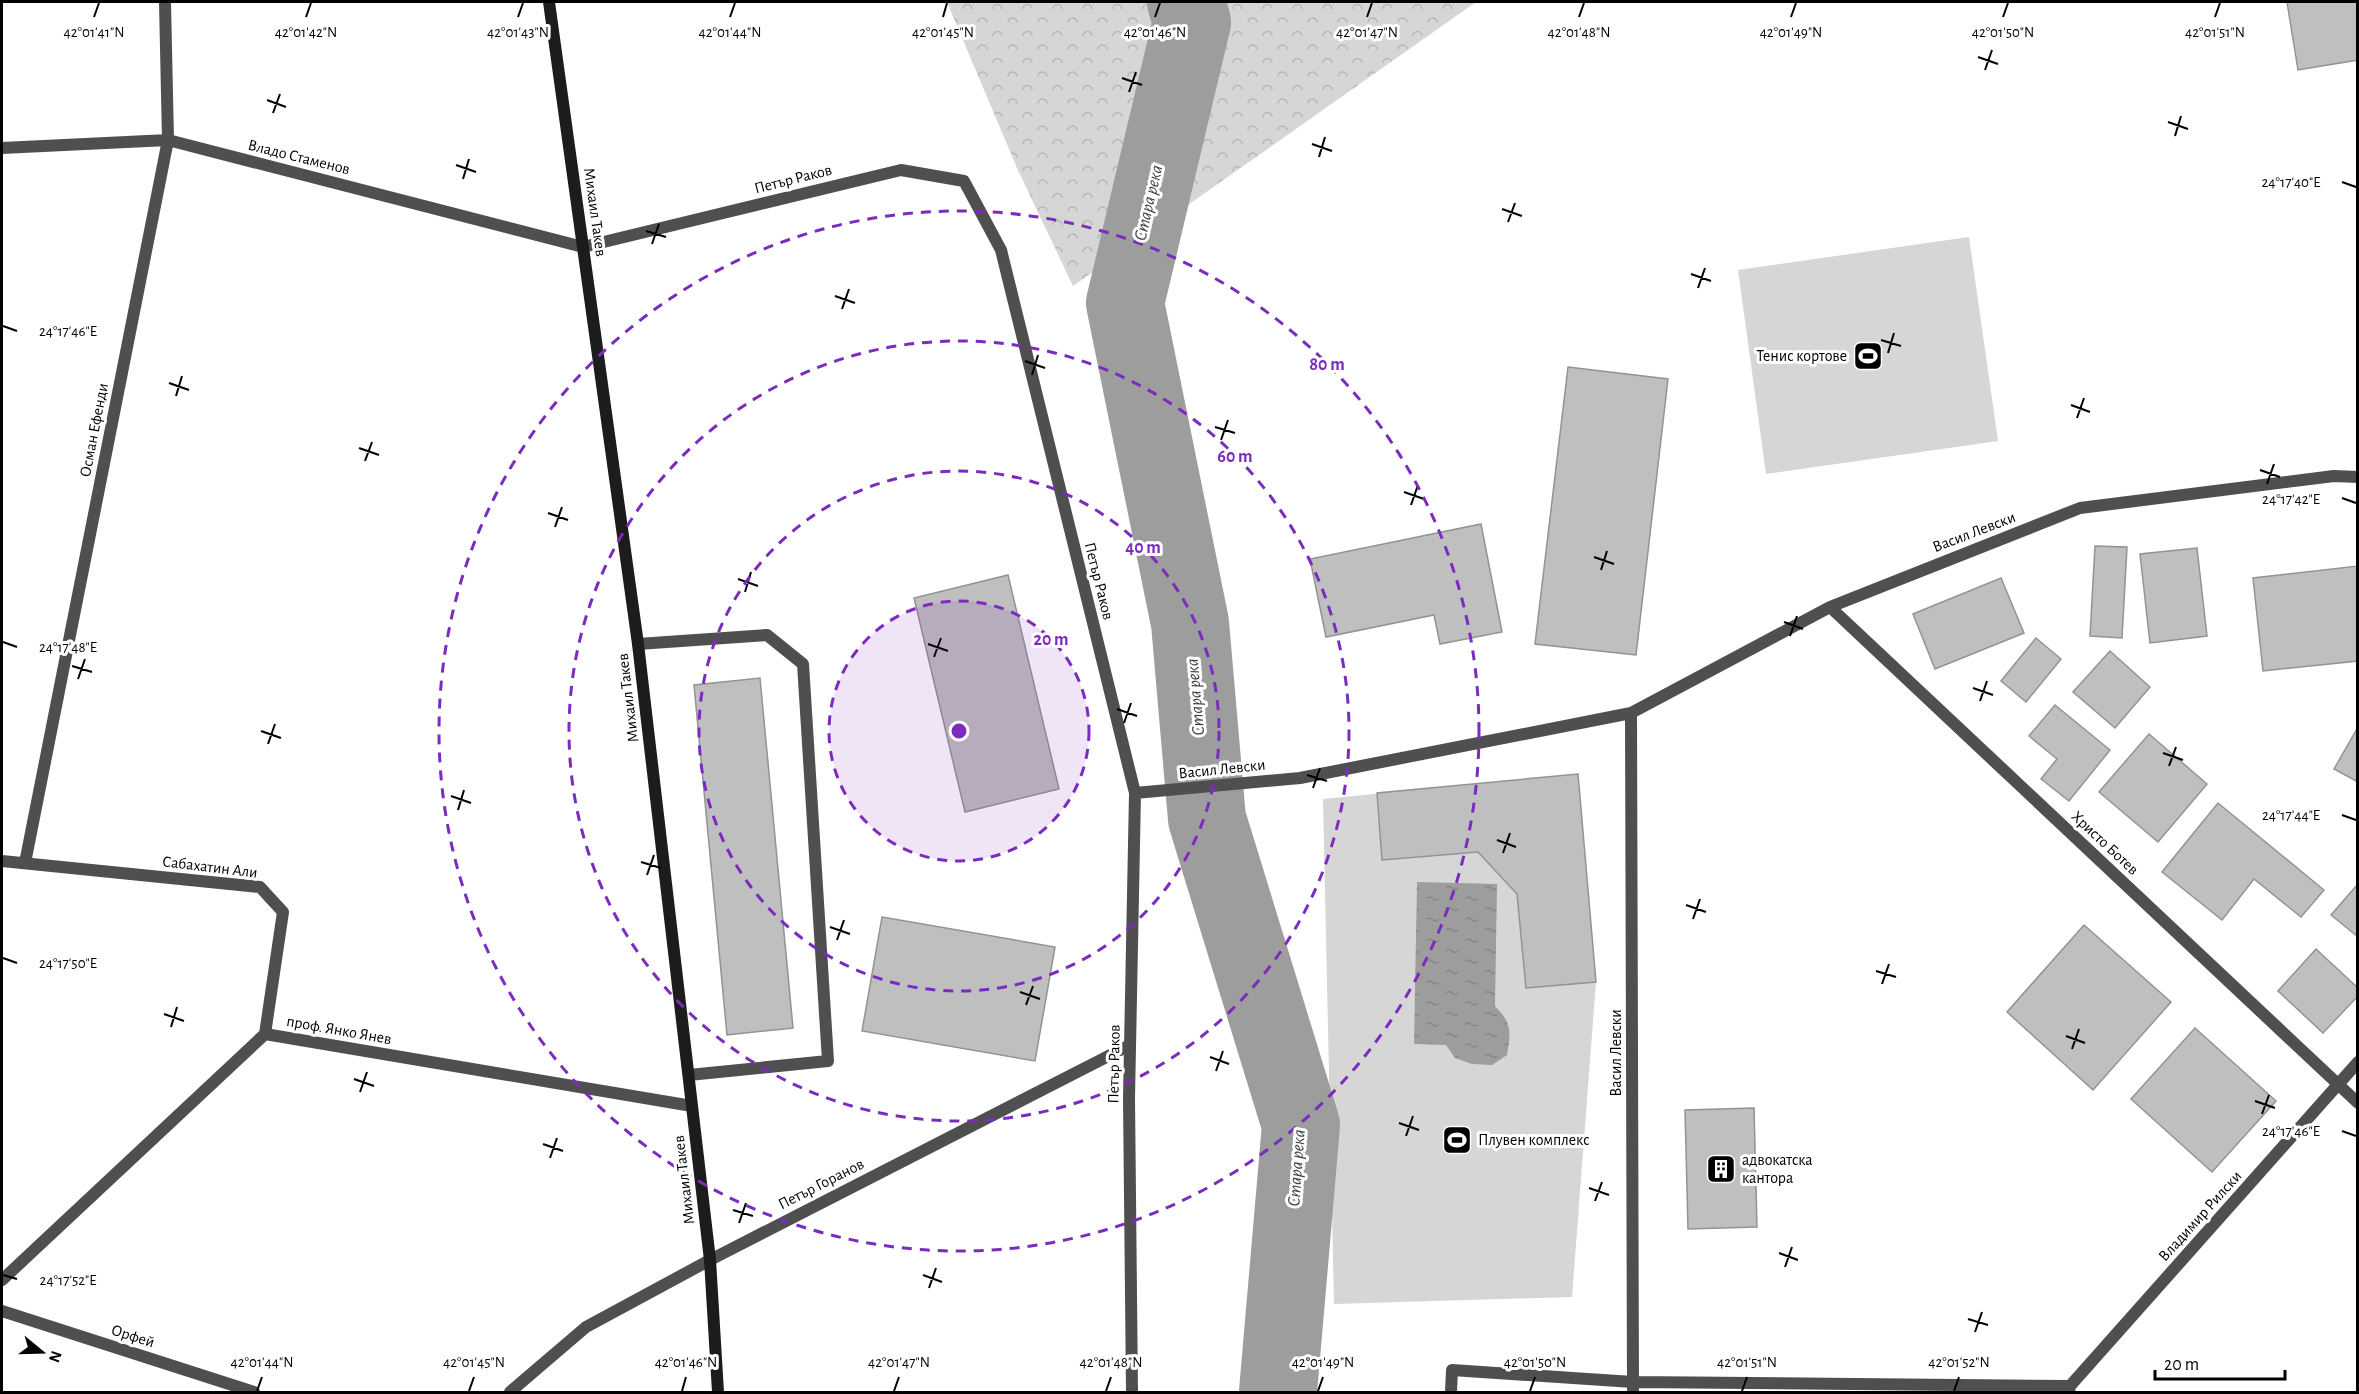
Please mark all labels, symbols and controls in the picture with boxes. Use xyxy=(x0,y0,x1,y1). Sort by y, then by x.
text: 42°01'41"N xyxy=(64,25,124,40)
text: 42°01'42"N xyxy=(275,25,337,40)
text: 42°01'43"N xyxy=(487,25,549,40)
text: 42°01'44"N xyxy=(699,25,761,40)
text: 42°01'45"N xyxy=(912,25,974,40)
text: 42°01'46"N xyxy=(1124,25,1186,40)
text: 42°01'47"N xyxy=(1336,25,1398,40)
text: 42°01'48"N xyxy=(1548,25,1610,40)
text: 42°01'49"N xyxy=(1760,25,1822,40)
text: 42°01'50"N xyxy=(1972,25,2034,40)
text: 42°01'51"N xyxy=(2185,25,2245,40)
street label: Владо Стаменов xyxy=(246,137,352,177)
street label: Петър Раков xyxy=(753,162,833,196)
water label: Стара река xyxy=(1132,163,1166,243)
street label: Михаил Такев xyxy=(581,167,609,257)
text: 24°17'40"E xyxy=(2262,175,2320,190)
text: 24°17'46"E xyxy=(39,324,97,339)
sports icon: Тенис кортове xyxy=(1852,340,1884,372)
place label: Тенис кортове xyxy=(1756,348,1847,364)
text: 80 m xyxy=(1309,356,1345,374)
street label: Осман Ефенди xyxy=(77,382,111,478)
text: 60 m xyxy=(1217,448,1253,466)
text: 24°17'42"E xyxy=(2262,492,2320,507)
street label: Васил Левски xyxy=(1930,509,2018,555)
text: 40 m xyxy=(1125,539,1161,557)
street label: Петър Раков xyxy=(1082,541,1116,621)
text: 20 m xyxy=(1033,631,1069,649)
text: 24°17'48"E xyxy=(39,640,97,655)
street label: Михаил Такев xyxy=(615,653,641,743)
water label: Стара река xyxy=(1184,658,1208,736)
centre of rings xyxy=(949,721,969,741)
street label: Васил Левски xyxy=(1178,756,1266,782)
street label: Христо Ботев xyxy=(2068,808,2142,878)
text: 24°17'44"E xyxy=(2262,808,2320,823)
street label: Сабахатин Али xyxy=(161,853,259,881)
text: 24°17'50"E xyxy=(39,956,97,971)
street label: Васил Левски xyxy=(1608,1009,1624,1097)
street label: проф. Янко Янев xyxy=(285,1013,393,1047)
street label: Петър Раков xyxy=(1105,1024,1123,1104)
sports icon: Плувен комплекс xyxy=(1441,1124,1473,1156)
text: 24°17'46"E xyxy=(2262,1124,2320,1139)
water label: Стара река xyxy=(1285,1129,1309,1207)
place label: Плувен комплекс xyxy=(1478,1132,1590,1149)
street label: Михаил Такев xyxy=(671,1135,697,1225)
place label: адвокатска кантора xyxy=(1742,1152,1813,1186)
building icon: адвокатска кантора xyxy=(1705,1153,1737,1185)
street label: Петър Горанов xyxy=(776,1156,866,1212)
street label: Владимир Рилски xyxy=(2155,1168,2245,1264)
text: 24°17'52"E xyxy=(40,1273,96,1288)
north arrow xyxy=(12,1322,72,1382)
street label: Орфей xyxy=(109,1322,157,1350)
scale bar xyxy=(2155,1343,2286,1381)
text: N xyxy=(46,1349,65,1364)
text: 42°01'44"N xyxy=(231,1355,293,1370)
text: 42°01'45"N xyxy=(443,1355,505,1370)
text: 42°01'46"N xyxy=(655,1355,717,1370)
text: 42°01'47"N xyxy=(868,1355,930,1370)
text: 42°01'48"N xyxy=(1080,1355,1142,1370)
text: 42°01'49"N xyxy=(1292,1355,1354,1370)
text: 42°01'50"N xyxy=(1504,1355,1566,1370)
text: 42°01'51"N xyxy=(1717,1355,1777,1370)
text: 42°01'52"N xyxy=(1928,1355,1990,1370)
text: 20 m xyxy=(2164,1356,2199,1374)

